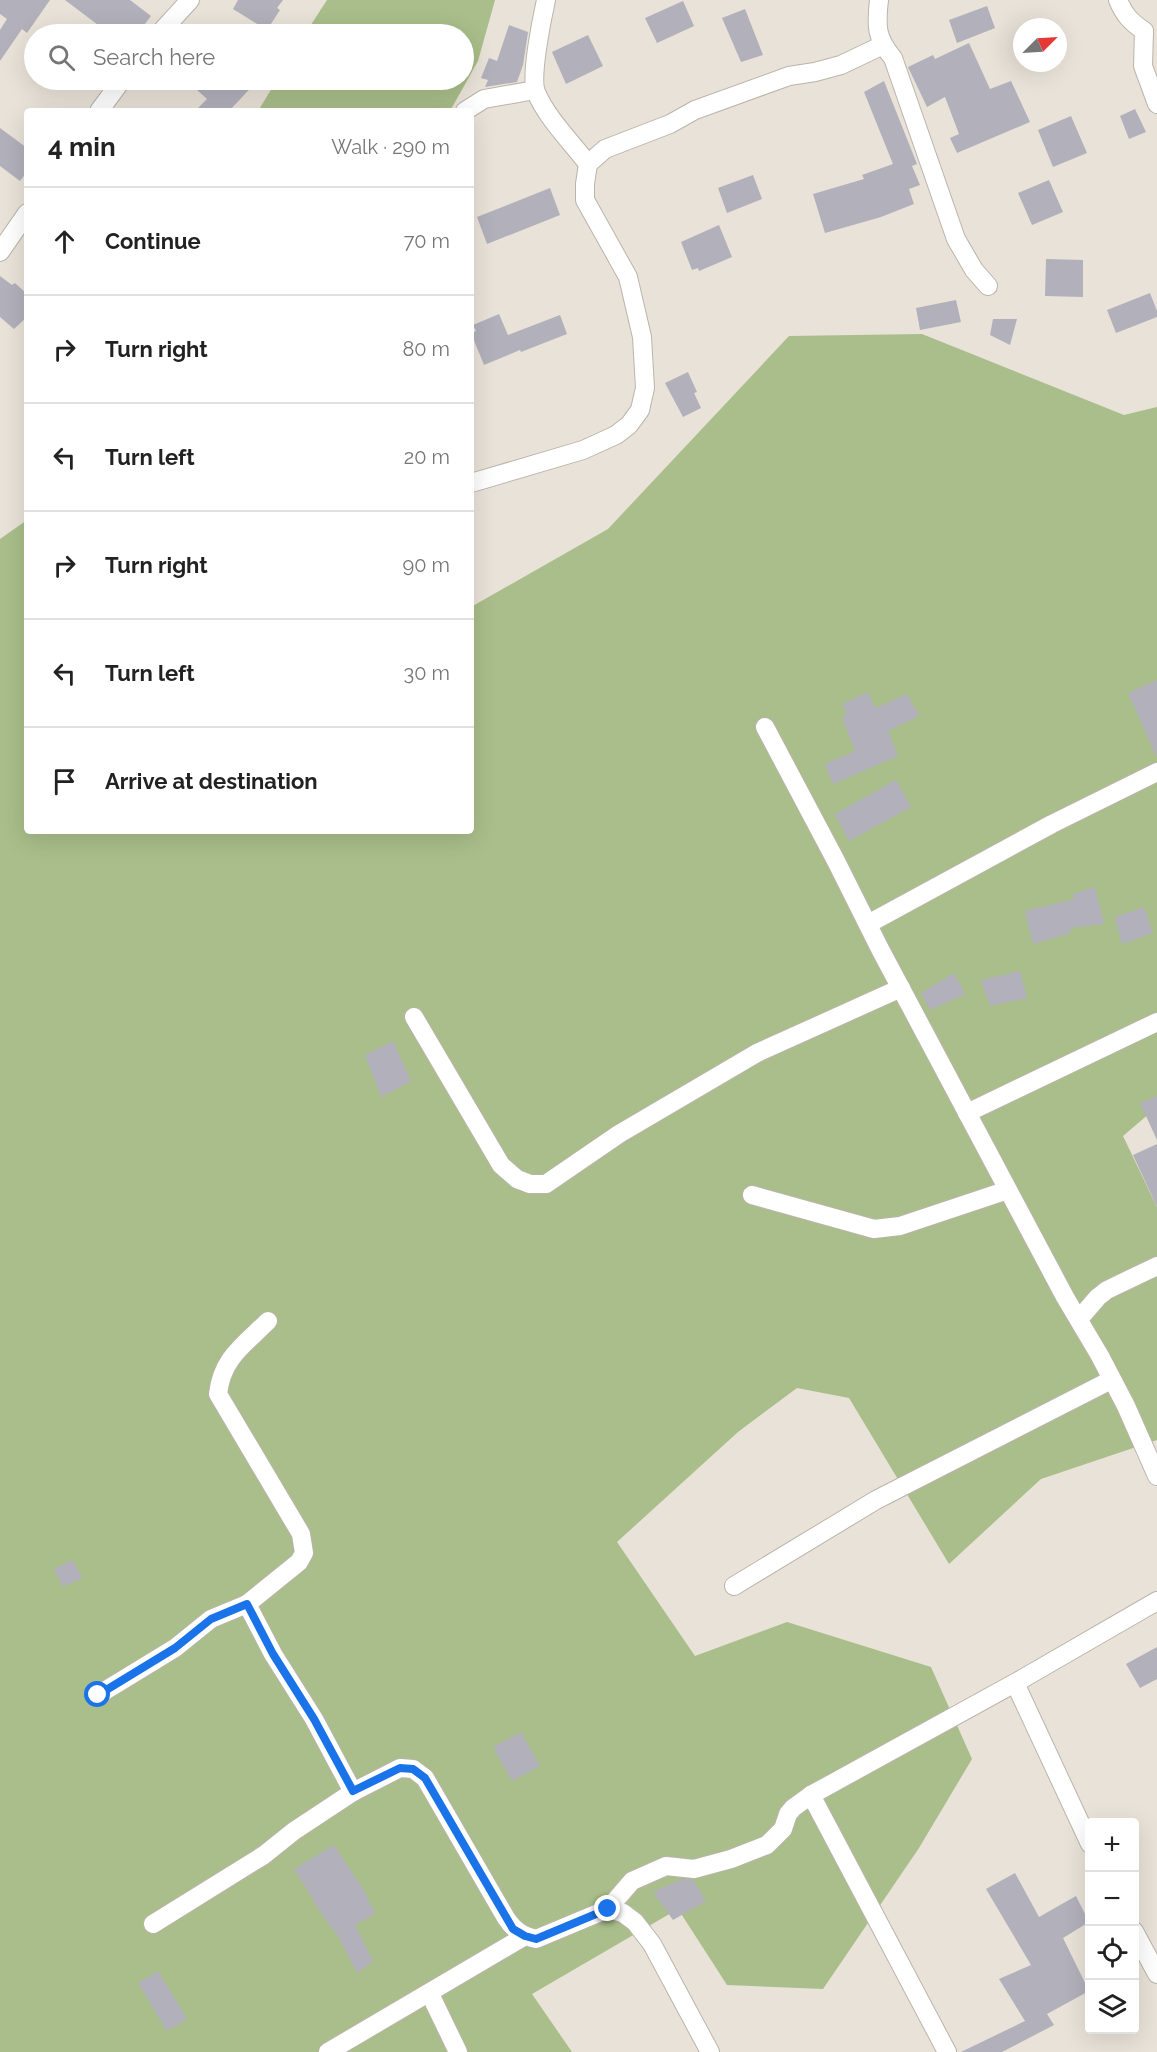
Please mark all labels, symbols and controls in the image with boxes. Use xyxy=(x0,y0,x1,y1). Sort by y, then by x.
north arrow xyxy=(1013,18,1067,72)
search box xyxy=(24,24,474,90)
icon: search xyxy=(45,41,78,74)
text: Search here xyxy=(93,44,215,70)
text: 4 min xyxy=(48,132,116,162)
text: Walk · 290 m xyxy=(331,135,450,159)
icon: ahead xyxy=(48,225,81,258)
text: Continue xyxy=(105,228,201,254)
text: 70 m xyxy=(404,229,450,253)
icon: right xyxy=(48,333,81,366)
text: Turn right xyxy=(105,336,208,362)
text: 80 m xyxy=(402,337,450,361)
icon: left xyxy=(48,441,81,474)
text: Turn left xyxy=(105,444,195,470)
text: 20 m xyxy=(404,445,450,469)
icon: right xyxy=(48,549,81,582)
text: Turn right xyxy=(105,552,208,578)
text: 90 m xyxy=(403,553,450,577)
icon: left xyxy=(48,657,81,690)
text: Turn left xyxy=(105,660,195,686)
text: 30 m xyxy=(404,661,450,685)
icon: arrive xyxy=(48,765,81,798)
text: Arrive at destination xyxy=(105,768,318,794)
route start xyxy=(84,1681,110,1707)
map controls xyxy=(1085,1818,1139,2034)
button: + xyxy=(1085,1818,1139,1872)
button: − xyxy=(1085,1872,1139,1926)
route end xyxy=(594,1895,620,1921)
button: locate xyxy=(1085,1926,1139,1980)
button: layers xyxy=(1085,1980,1139,2034)

